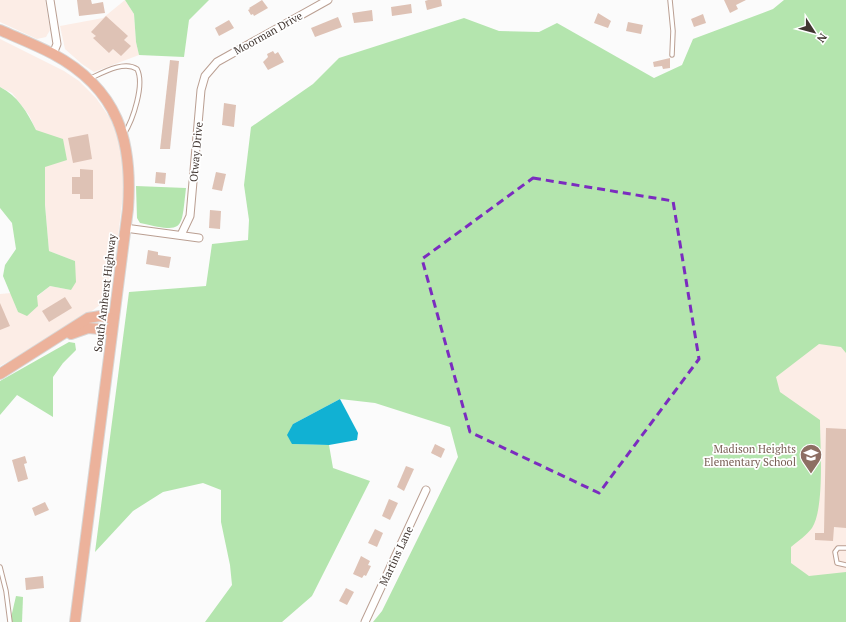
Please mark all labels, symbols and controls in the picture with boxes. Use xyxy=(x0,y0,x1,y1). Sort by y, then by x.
street label: Moorman Drive xyxy=(231,8,305,58)
north arrow xyxy=(794,12,834,52)
text: N xyxy=(814,30,830,46)
street label: Otway Drive xyxy=(186,121,206,183)
street label: South Amherst Highway xyxy=(91,233,119,353)
place label: Madison Heights Elementary School xyxy=(704,442,796,469)
school or university icon: Madison Heights Elementary School xyxy=(798,442,824,475)
street label: Martins Lane xyxy=(376,523,416,588)

